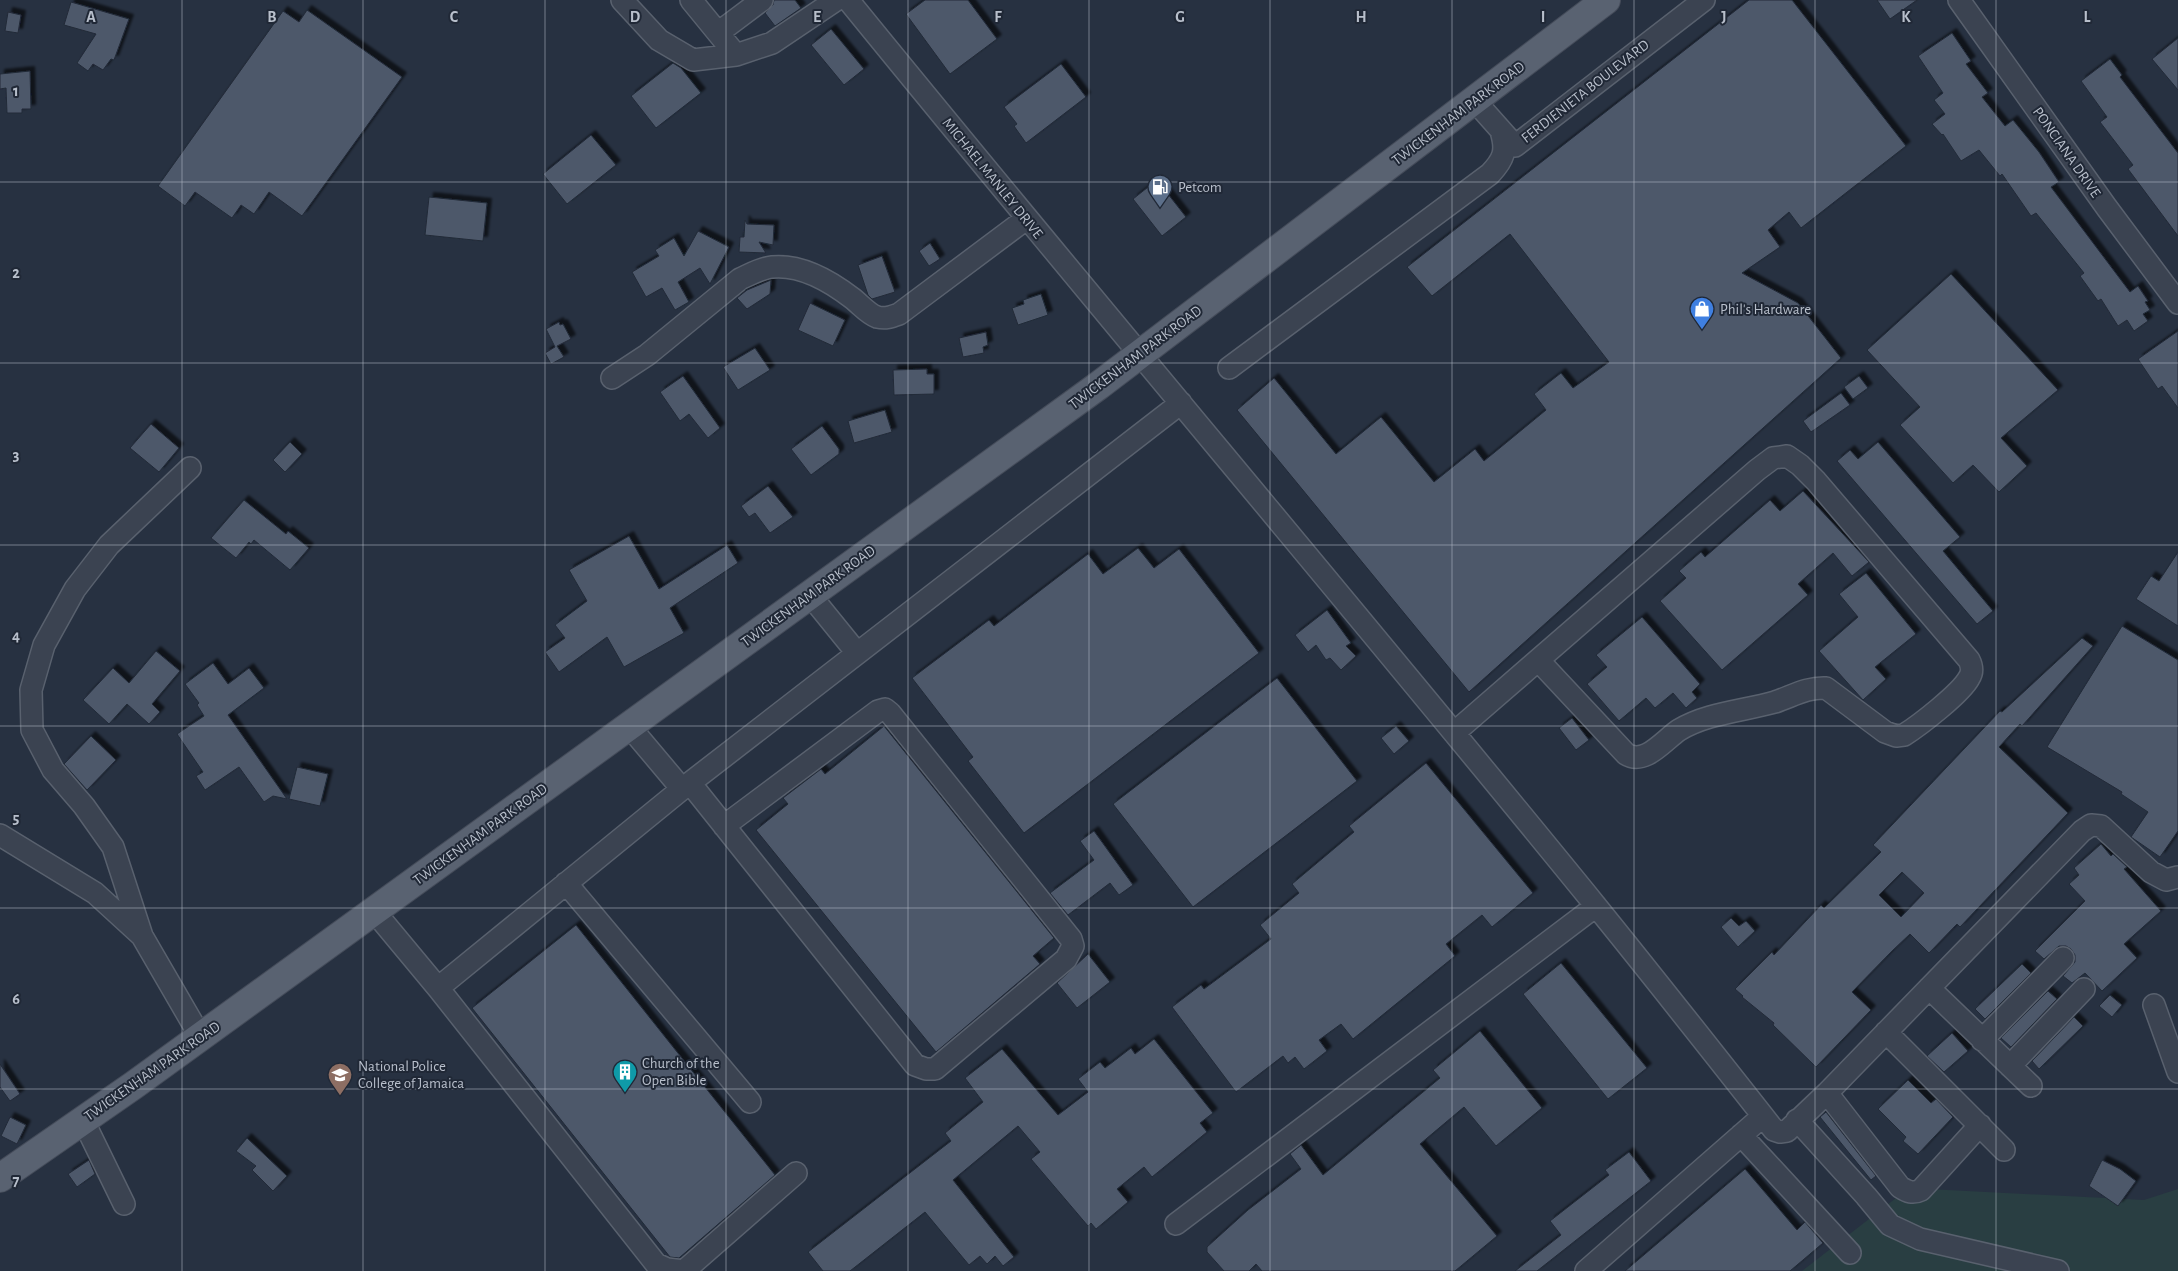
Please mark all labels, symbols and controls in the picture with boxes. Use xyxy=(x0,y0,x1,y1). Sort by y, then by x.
text: A xyxy=(86,9,96,25)
text: B xyxy=(267,9,277,25)
text: C xyxy=(450,9,459,25)
text: D xyxy=(630,9,641,25)
text: E xyxy=(813,9,821,25)
text: F xyxy=(994,9,1002,25)
text: G xyxy=(1175,9,1185,25)
text: H xyxy=(1355,9,1367,25)
text: I xyxy=(1541,9,1545,25)
text: J xyxy=(1721,9,1727,25)
text: K xyxy=(1901,9,1911,25)
text: L xyxy=(2084,9,2091,25)
street label: FERDIENIETA BOULEVARD xyxy=(1519,37,1652,146)
street label: TWICKENHAM PARK ROAD xyxy=(1389,59,1528,168)
text: 1 xyxy=(13,83,19,99)
street label: PONCIANA DRIVE xyxy=(2030,104,2103,200)
street label: MICHAEL MANLEY DRIVE xyxy=(939,115,1046,241)
fuel station icon: Petcom xyxy=(1147,174,1173,208)
place label: Petcom xyxy=(1178,180,1222,195)
text: 2 xyxy=(12,265,20,281)
shop icon: Phil's Hardware xyxy=(1689,296,1715,330)
place label: Phil's Hardware xyxy=(1720,302,1811,317)
street label: TWICKENHAM PARK ROAD xyxy=(1066,303,1205,412)
text: 3 xyxy=(13,447,20,463)
street label: TWICKENHAM PARK ROAD xyxy=(738,543,878,650)
text: 4 xyxy=(12,628,20,644)
street label: TWICKENHAM PARK ROAD xyxy=(410,781,550,888)
text: 5 xyxy=(13,810,20,826)
text: 6 xyxy=(12,991,20,1007)
street label: TWICKENHAM PARK ROAD xyxy=(82,1019,223,1124)
place label: Church of the Open Bible xyxy=(642,1056,720,1088)
place label: National Police College of Jamaica xyxy=(358,1059,464,1091)
building icon: Church of the Open Bible xyxy=(612,1059,638,1093)
school or university icon: National Police College of Jamaica xyxy=(327,1062,353,1096)
text: 7 xyxy=(13,1173,20,1189)

